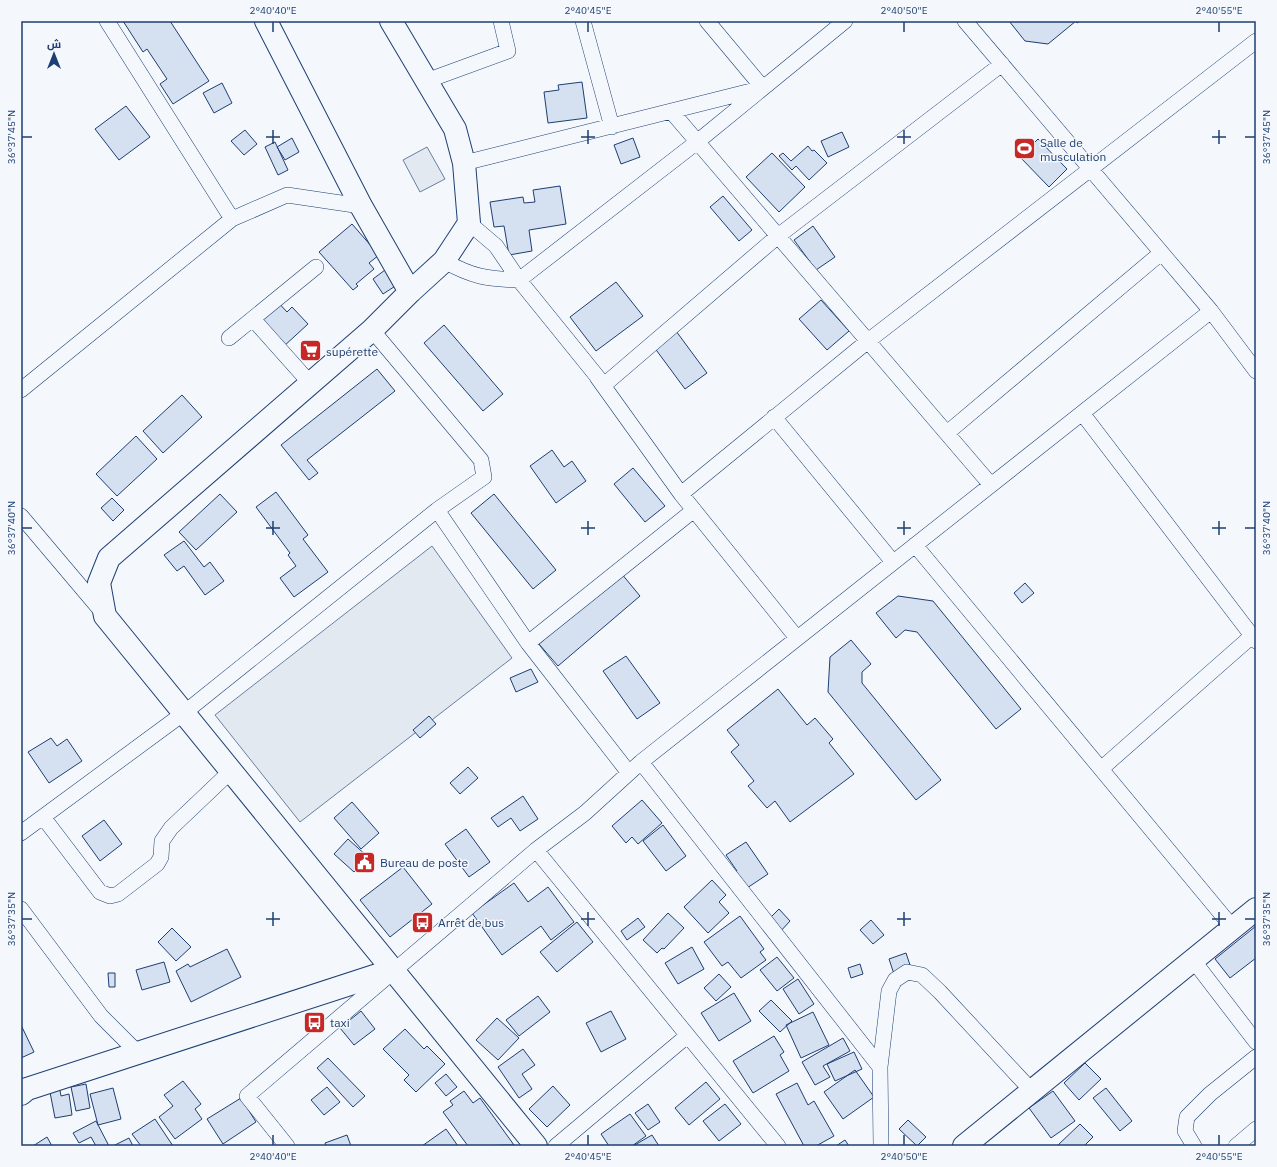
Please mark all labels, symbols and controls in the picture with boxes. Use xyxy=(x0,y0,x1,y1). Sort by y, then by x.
text: 2°40'40"E xyxy=(249,4,297,17)
text: 2°40'45"E xyxy=(564,4,612,17)
text: 2°40'50"E xyxy=(880,4,928,17)
text: 2°40'55"E xyxy=(1195,4,1243,17)
north arrow xyxy=(34,34,74,74)
text: ش xyxy=(47,37,61,51)
text: 36°37'45"N xyxy=(5,110,18,164)
text: 36°37'45"N xyxy=(1260,110,1273,164)
place label: Salle de musculation xyxy=(1040,135,1106,164)
sports icon: Salle de musculation xyxy=(1012,136,1038,162)
supermarket icon: supérette xyxy=(297,338,323,364)
place label: supérette xyxy=(326,344,378,359)
text: 36°37'40"N xyxy=(5,501,18,555)
text: 36°37'40"N xyxy=(1260,501,1273,555)
public building icon: Bureau de poste xyxy=(351,849,377,875)
place label: Bureau de poste xyxy=(380,855,469,870)
text: 36°37'35"N xyxy=(5,892,18,946)
text: 36°37'35"N xyxy=(1260,892,1273,946)
bus stop icon: Arrêt de bus xyxy=(409,909,435,935)
place label: Arrêt de bus xyxy=(438,915,504,930)
bus stop icon: taxi xyxy=(302,1009,328,1035)
place label: taxi xyxy=(330,1015,350,1030)
text: 2°40'40"E xyxy=(249,1150,297,1163)
text: 2°40'45"E xyxy=(564,1150,612,1163)
text: 2°40'50"E xyxy=(880,1150,928,1163)
text: 2°40'55"E xyxy=(1195,1150,1243,1163)

